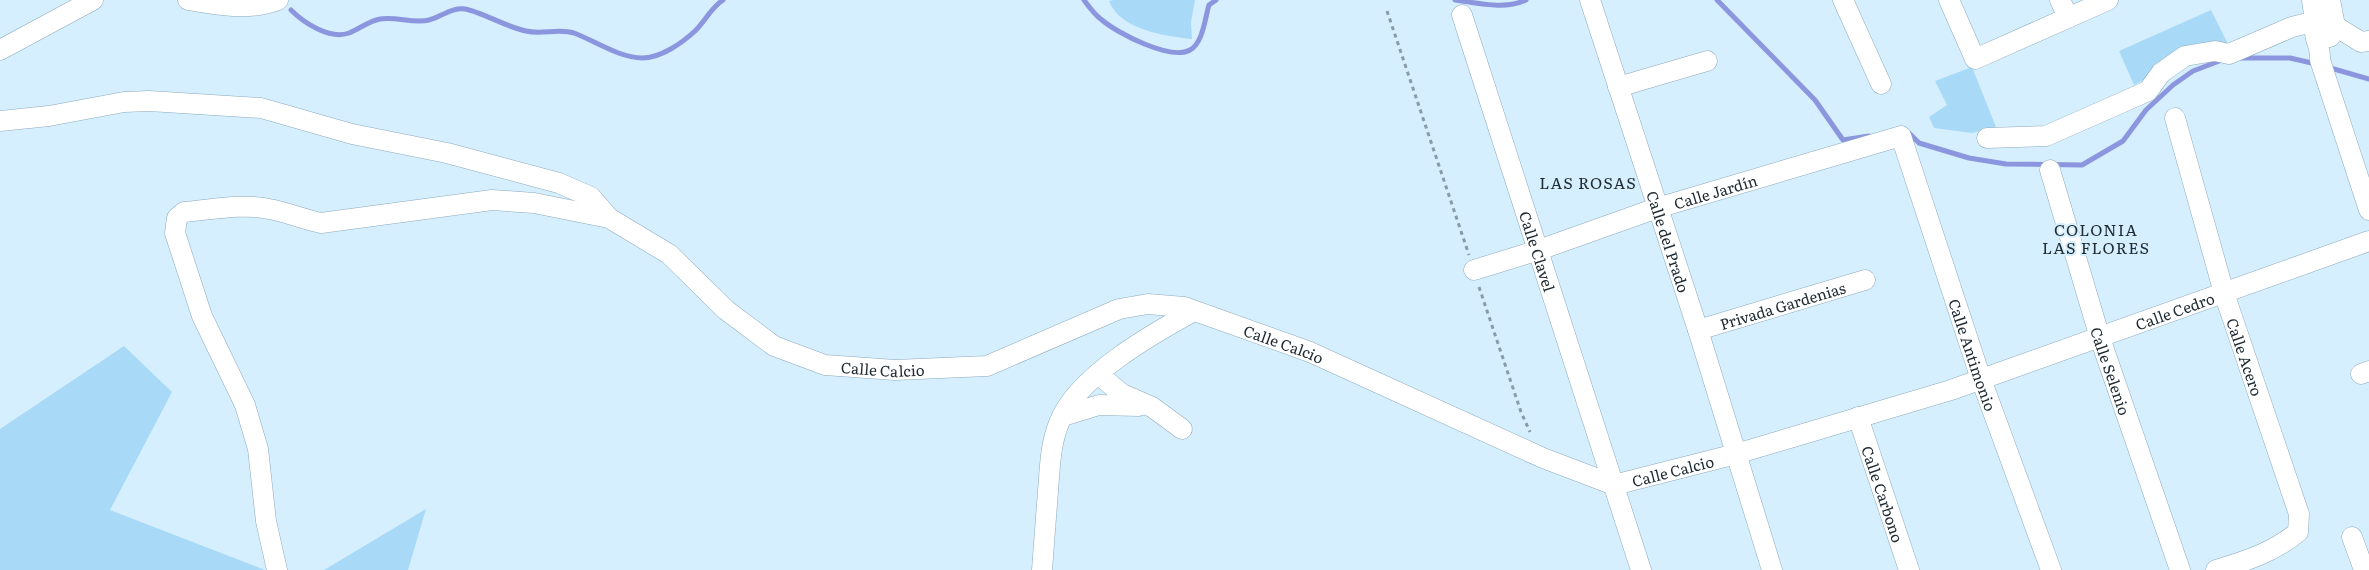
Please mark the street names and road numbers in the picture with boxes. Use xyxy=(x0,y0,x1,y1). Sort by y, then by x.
street label: Calle Jardín xyxy=(1671,168,1760,214)
street label: Calle del Prado xyxy=(1642,188,1696,295)
street label: Calle Clavel xyxy=(1514,208,1562,294)
street label: Privada Gardenias xyxy=(1717,275,1848,334)
street label: Calle Cedro xyxy=(2132,286,2217,335)
street label: Calle Antimonio xyxy=(1944,295,2003,414)
street label: Calle Acero xyxy=(2222,315,2270,399)
street label: Calle Calcio xyxy=(1241,318,1328,368)
street label: Calle Selenio xyxy=(2086,324,2137,418)
street label: Calle Calcio xyxy=(840,355,925,382)
street label: Calle Carbono xyxy=(1857,442,1911,545)
street label: Calle Calcio xyxy=(1629,449,1716,492)

